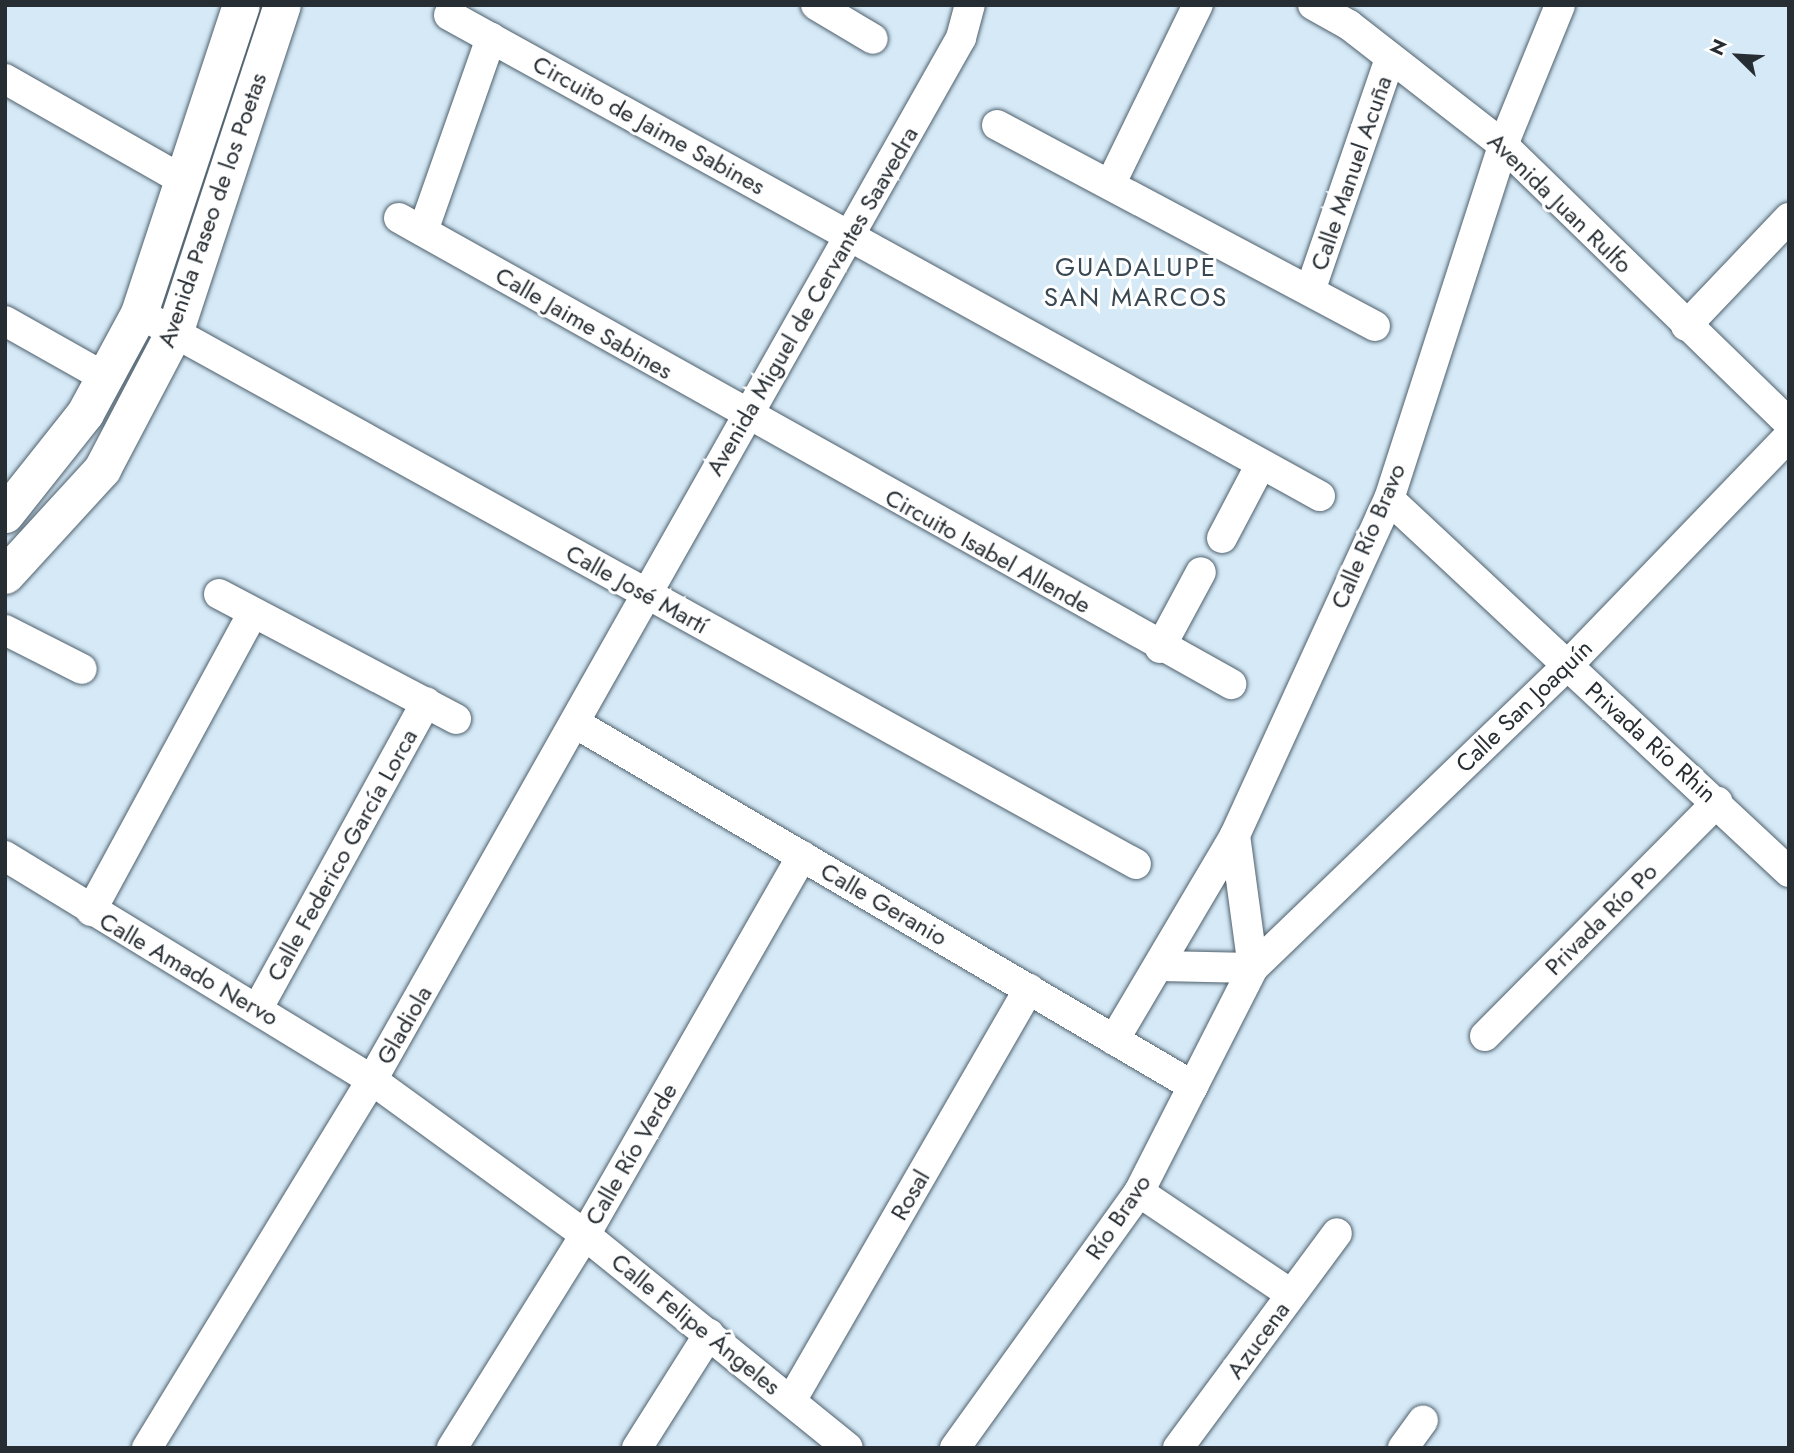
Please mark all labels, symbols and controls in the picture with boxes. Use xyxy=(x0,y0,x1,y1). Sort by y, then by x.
north arrow xyxy=(1703,21,1773,91)
text: N xyxy=(1703,35,1734,60)
street label: Circuito de Jaime Sabines xyxy=(528,49,770,201)
street label: Avenida Paseo de los Poetas xyxy=(151,69,273,351)
street label: Calle Manuel Acuña xyxy=(1304,72,1398,274)
street label: Avenida Miguel de Cervantes Saavedra xyxy=(700,121,924,481)
street label: Avenida Juan Rulfo xyxy=(1482,127,1638,279)
district label: GUADALUPE SAN MARCOS xyxy=(1045,252,1227,314)
street label: Calle Jaime Sabines xyxy=(490,261,678,385)
street label: Calle Río Bravo xyxy=(1324,459,1412,613)
street label: Circuito Isabel Allende xyxy=(880,482,1096,620)
street label: Calle José Martí xyxy=(561,538,713,640)
street label: Calle San Joaquín xyxy=(1450,634,1598,778)
street label: Privada Río Rhin xyxy=(1579,676,1723,808)
street label: Calle Federico García Lorca xyxy=(261,724,423,986)
street label: Calle Geranio xyxy=(816,856,952,952)
street label: Privada Río Po xyxy=(1539,857,1663,981)
street label: Calle Amado Nervo xyxy=(94,906,284,1032)
street label: Gladiola xyxy=(370,981,438,1069)
street label: Calle Río Verde xyxy=(579,1078,683,1230)
street label: Rosal xyxy=(884,1165,936,1225)
street label: Río Bravo xyxy=(1079,1169,1157,1265)
street label: Calle Felipe Ángeles xyxy=(606,1247,786,1401)
street label: Azucena xyxy=(1220,1296,1296,1384)

